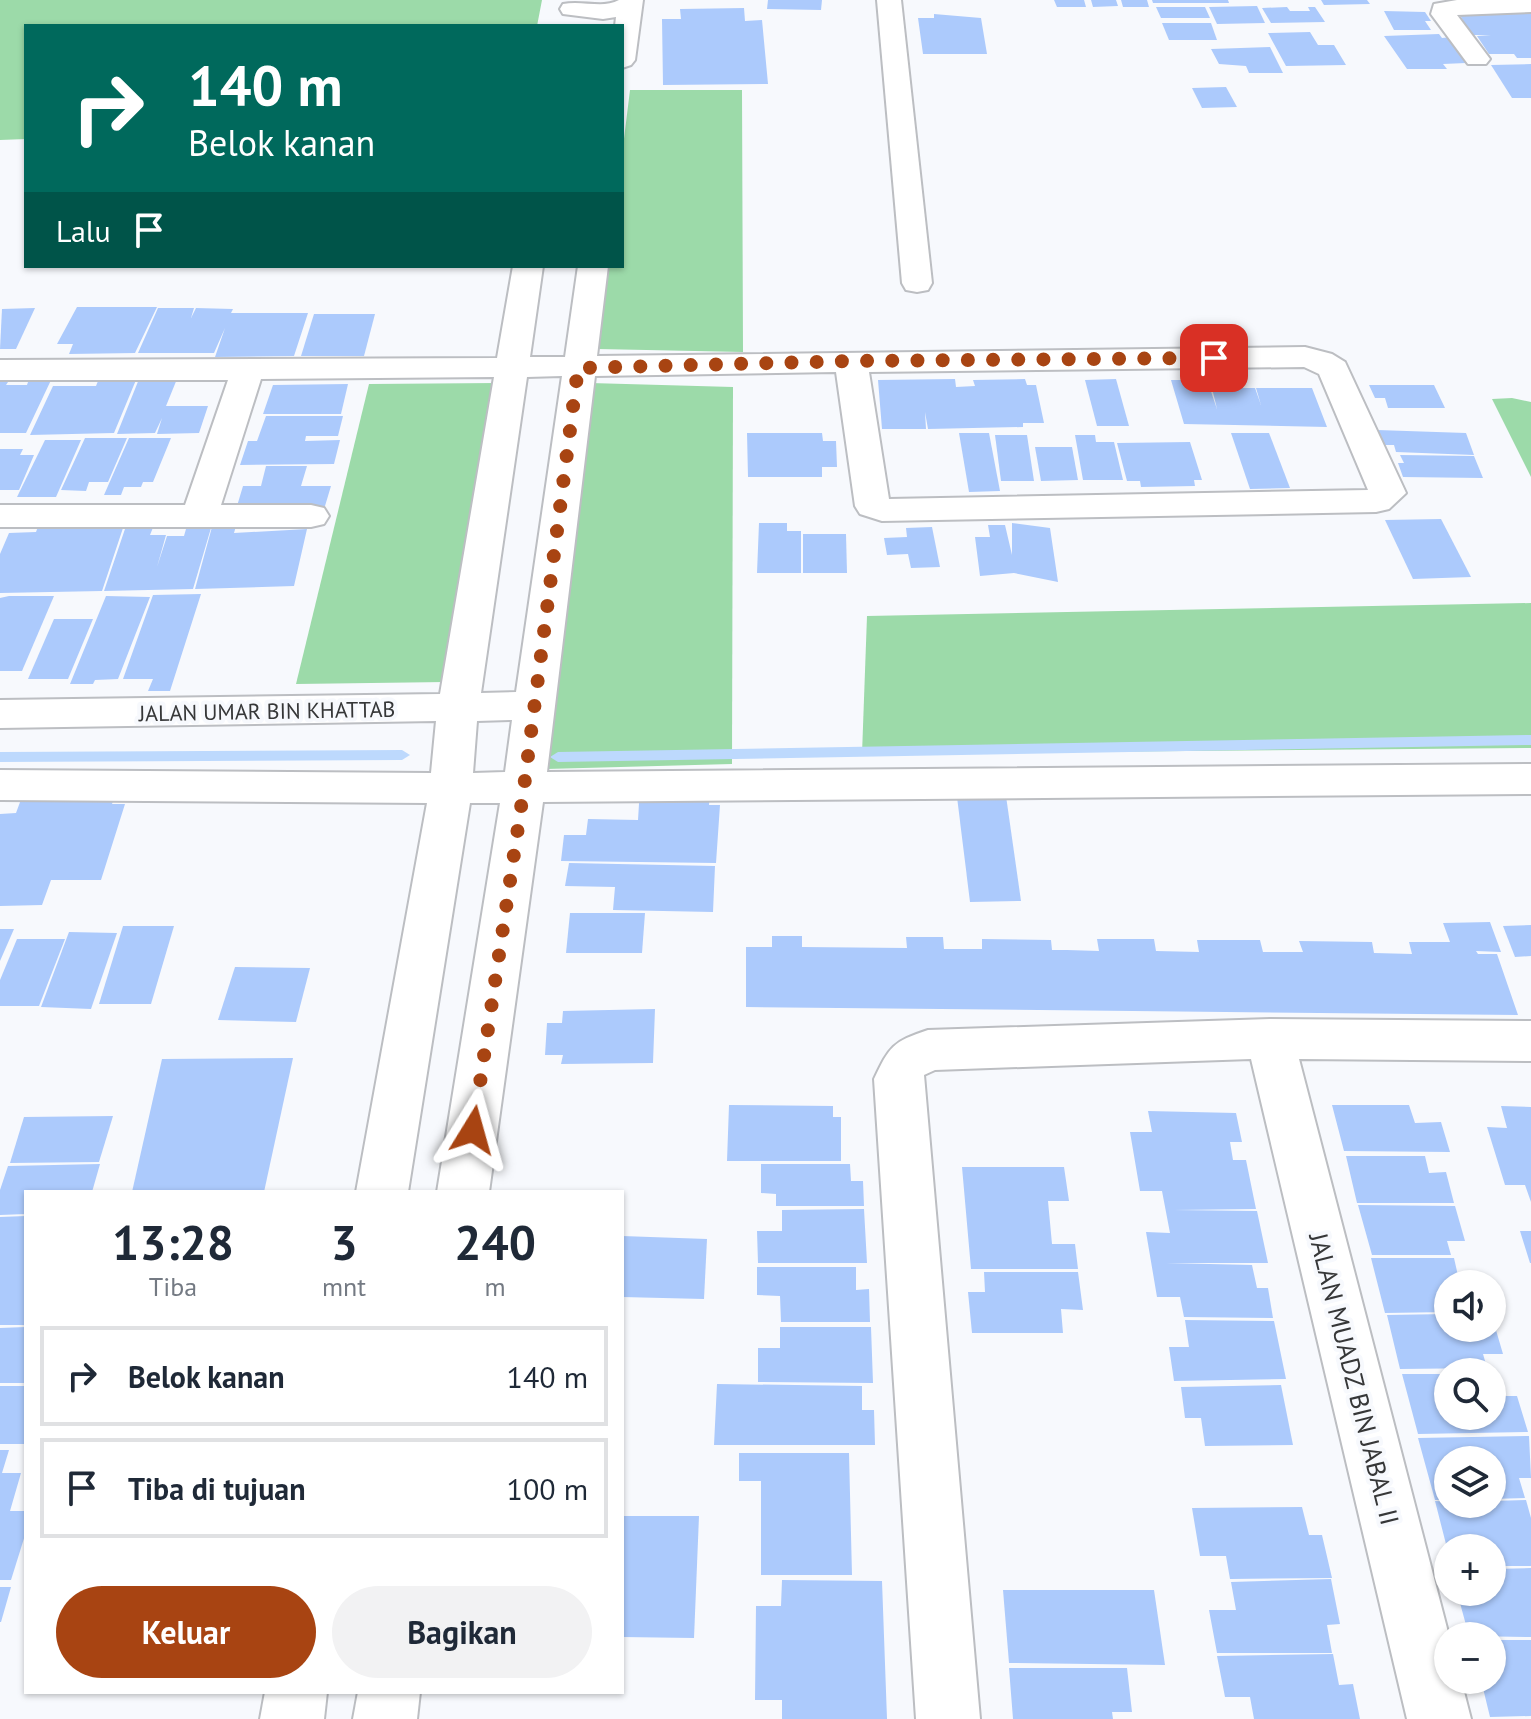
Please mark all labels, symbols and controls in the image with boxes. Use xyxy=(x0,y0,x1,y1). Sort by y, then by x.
text: 140 m xyxy=(188,49,343,121)
icon: right xyxy=(56,56,160,160)
text: Belok kanan xyxy=(188,119,375,166)
icon: arrive xyxy=(127,208,171,252)
text: Lalu xyxy=(56,211,111,250)
pin xyxy=(1180,324,1248,392)
icon: arrive xyxy=(1192,336,1236,380)
street label: JALAN UMAR BIN KHATTAB xyxy=(138,695,395,727)
position arrow xyxy=(431,1088,515,1172)
text: 13:28 xyxy=(112,1211,234,1273)
text: 3 xyxy=(330,1211,358,1273)
text: 240 xyxy=(454,1211,536,1273)
street label: JALAN MUADZ BIN JABAL II xyxy=(1302,1228,1407,1528)
text: Tiba xyxy=(149,1270,197,1303)
text: mnt xyxy=(322,1270,366,1303)
text: m xyxy=(484,1270,506,1303)
map controls xyxy=(1434,1270,1506,1694)
button: sound xyxy=(1434,1270,1506,1342)
icon: right xyxy=(60,1354,104,1398)
text: Belok kanan xyxy=(128,1357,285,1396)
text: 140 m xyxy=(507,1357,588,1396)
button: search xyxy=(1434,1358,1506,1430)
button: layers xyxy=(1434,1446,1506,1518)
icon: arrive xyxy=(60,1466,104,1510)
text: Tiba di tujuan xyxy=(128,1469,306,1508)
text: 100 m xyxy=(507,1469,588,1508)
button: + xyxy=(1434,1534,1506,1606)
button: Keluar xyxy=(56,1586,316,1678)
button: Bagikan xyxy=(332,1586,592,1678)
button: − xyxy=(1434,1622,1506,1694)

